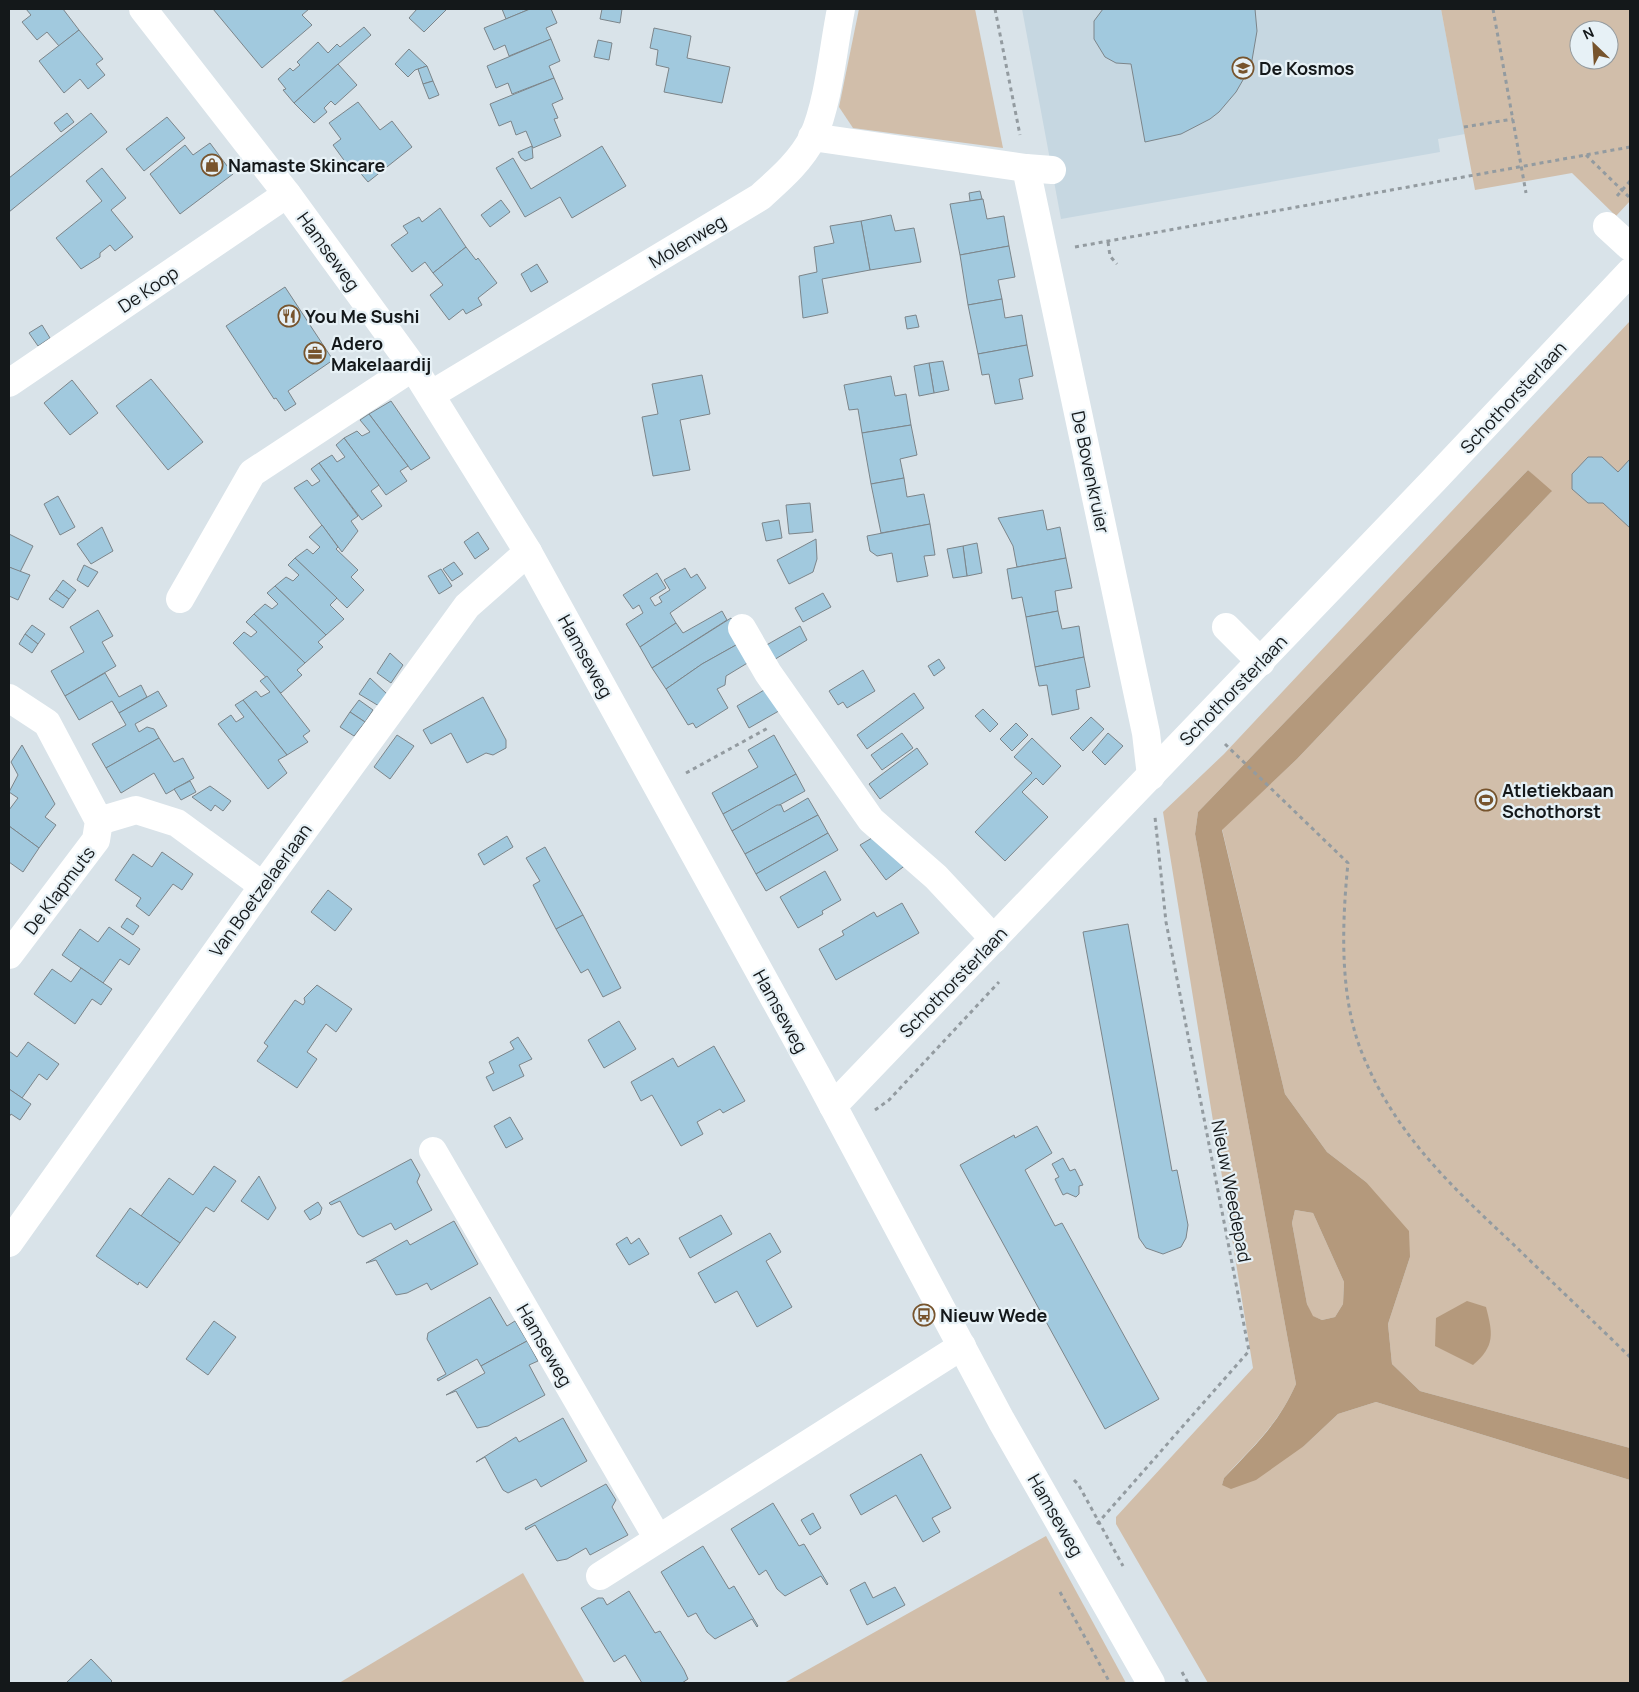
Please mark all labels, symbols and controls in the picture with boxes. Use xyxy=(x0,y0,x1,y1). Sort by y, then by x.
north arrow xyxy=(1569,20,1619,70)
text: N xyxy=(1580,22,1597,44)
school or university icon: De Kosmos xyxy=(1231,56,1255,80)
place label: De Kosmos xyxy=(1259,56,1355,80)
shop icon: Namaste Skincare xyxy=(200,153,224,177)
place label: Namaste Skincare xyxy=(228,153,386,177)
street label: Hamseweg xyxy=(292,207,366,295)
street label: Molenweg xyxy=(644,209,730,273)
street label: De Koop xyxy=(113,260,183,318)
restaurant icon: You Me Sushi xyxy=(277,304,301,328)
place label: You Me Sushi xyxy=(305,304,420,328)
place label: Adero Makelaardij xyxy=(331,331,431,376)
street label: Schothorsterlaan xyxy=(1455,336,1571,458)
office icon: Adero Makelaardij xyxy=(303,341,327,365)
street label: De Bovenkruier xyxy=(1066,409,1116,536)
street label: Hamseweg xyxy=(553,610,619,702)
street label: Schothorsterlaan xyxy=(1174,629,1292,751)
place label: Atletiekbaan Schothorst xyxy=(1502,778,1614,823)
sports icon: Atletiekbaan Schothorst xyxy=(1474,788,1498,812)
street label: Van Boetzelaerlaan xyxy=(204,819,316,961)
street label: De Klapmuts xyxy=(18,841,100,939)
street label: Schothorsterlaan xyxy=(894,921,1012,1043)
street label: Hamseweg xyxy=(748,965,814,1057)
street label: Nieuw Weedepad xyxy=(1206,1118,1258,1264)
street label: Hamseweg xyxy=(512,1299,578,1391)
bus stop icon: Nieuw Wede xyxy=(912,1303,936,1327)
place label: Nieuw Wede xyxy=(940,1303,1048,1327)
street label: Hamseweg xyxy=(1023,1469,1089,1561)

